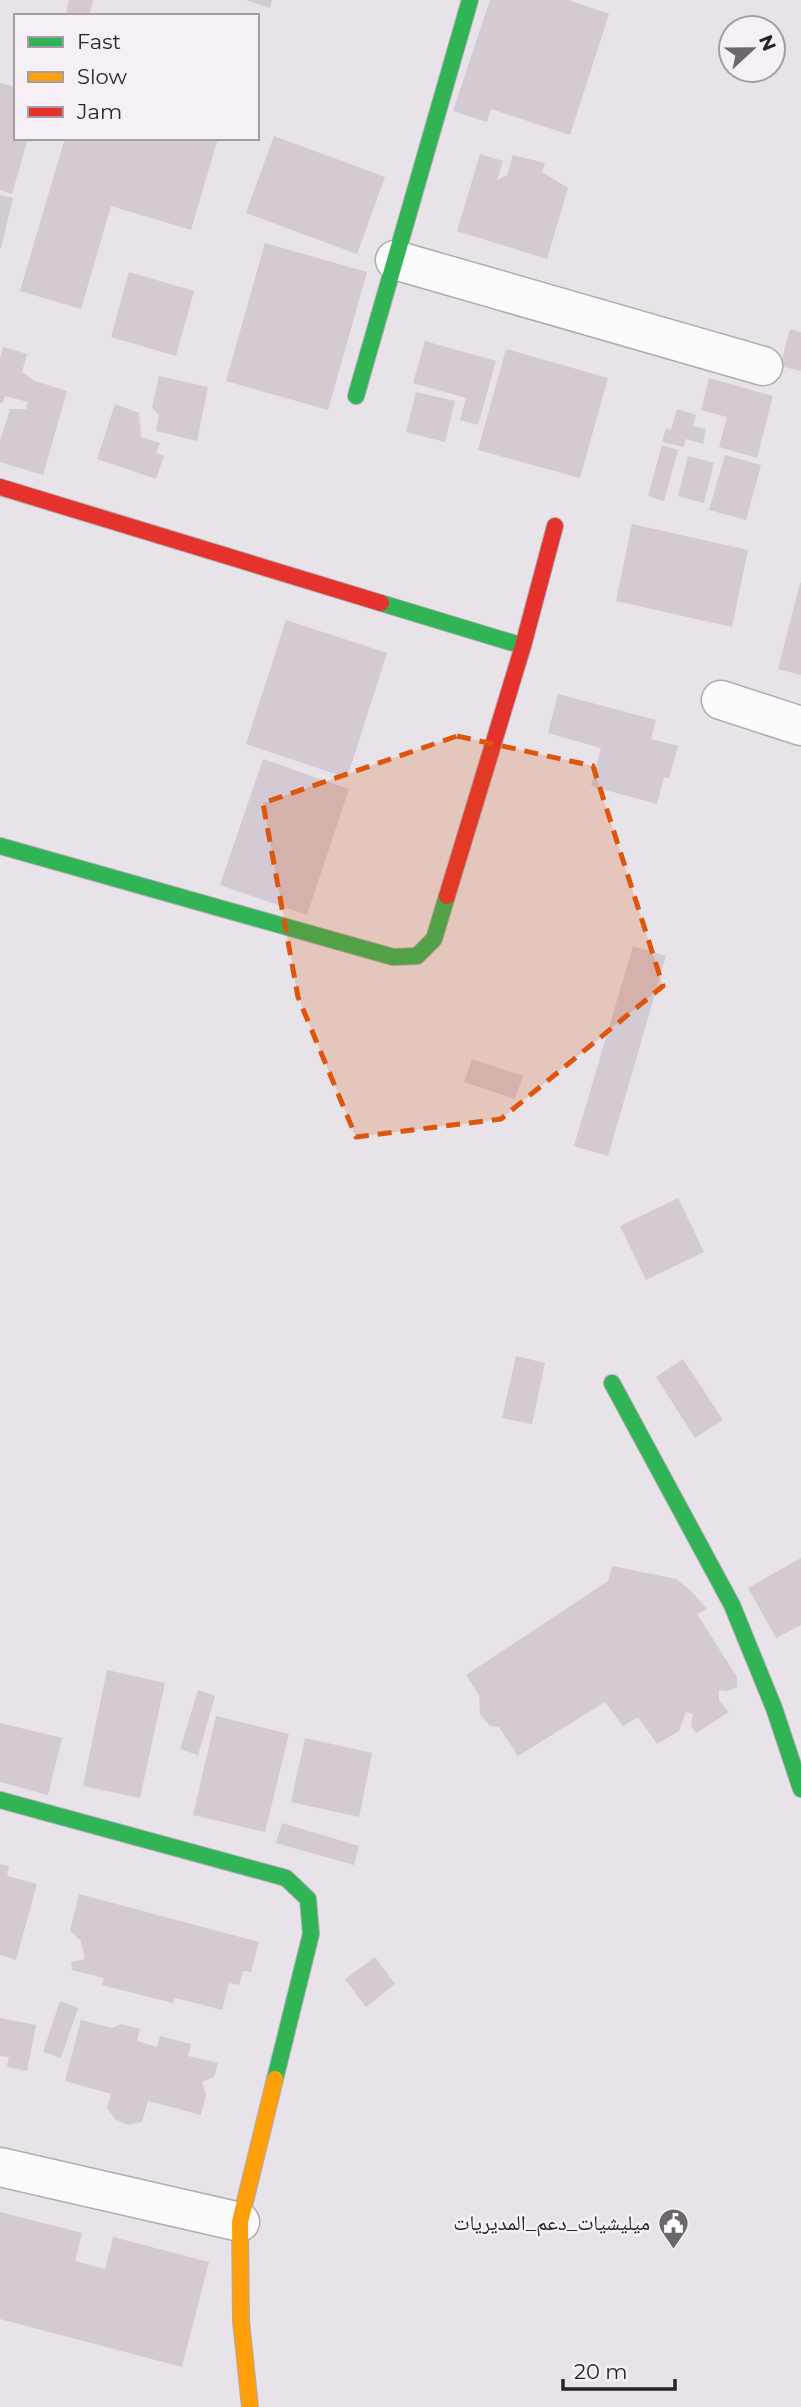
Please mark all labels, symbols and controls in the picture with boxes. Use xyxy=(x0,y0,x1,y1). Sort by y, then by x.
legend xyxy=(14,14,259,140)
north arrow xyxy=(717,14,787,84)
text: Fast xyxy=(77,29,121,54)
text: N xyxy=(754,31,781,54)
text: Slow xyxy=(77,64,127,89)
text: Jam xyxy=(76,99,122,124)
public building icon: ميليشيات_دعم_المديريات xyxy=(656,2206,690,2250)
place label: ميليشيات_دعم_المديريات xyxy=(453,2210,650,2237)
scale bar xyxy=(563,2348,675,2392)
text: 20 m xyxy=(574,2359,628,2384)

